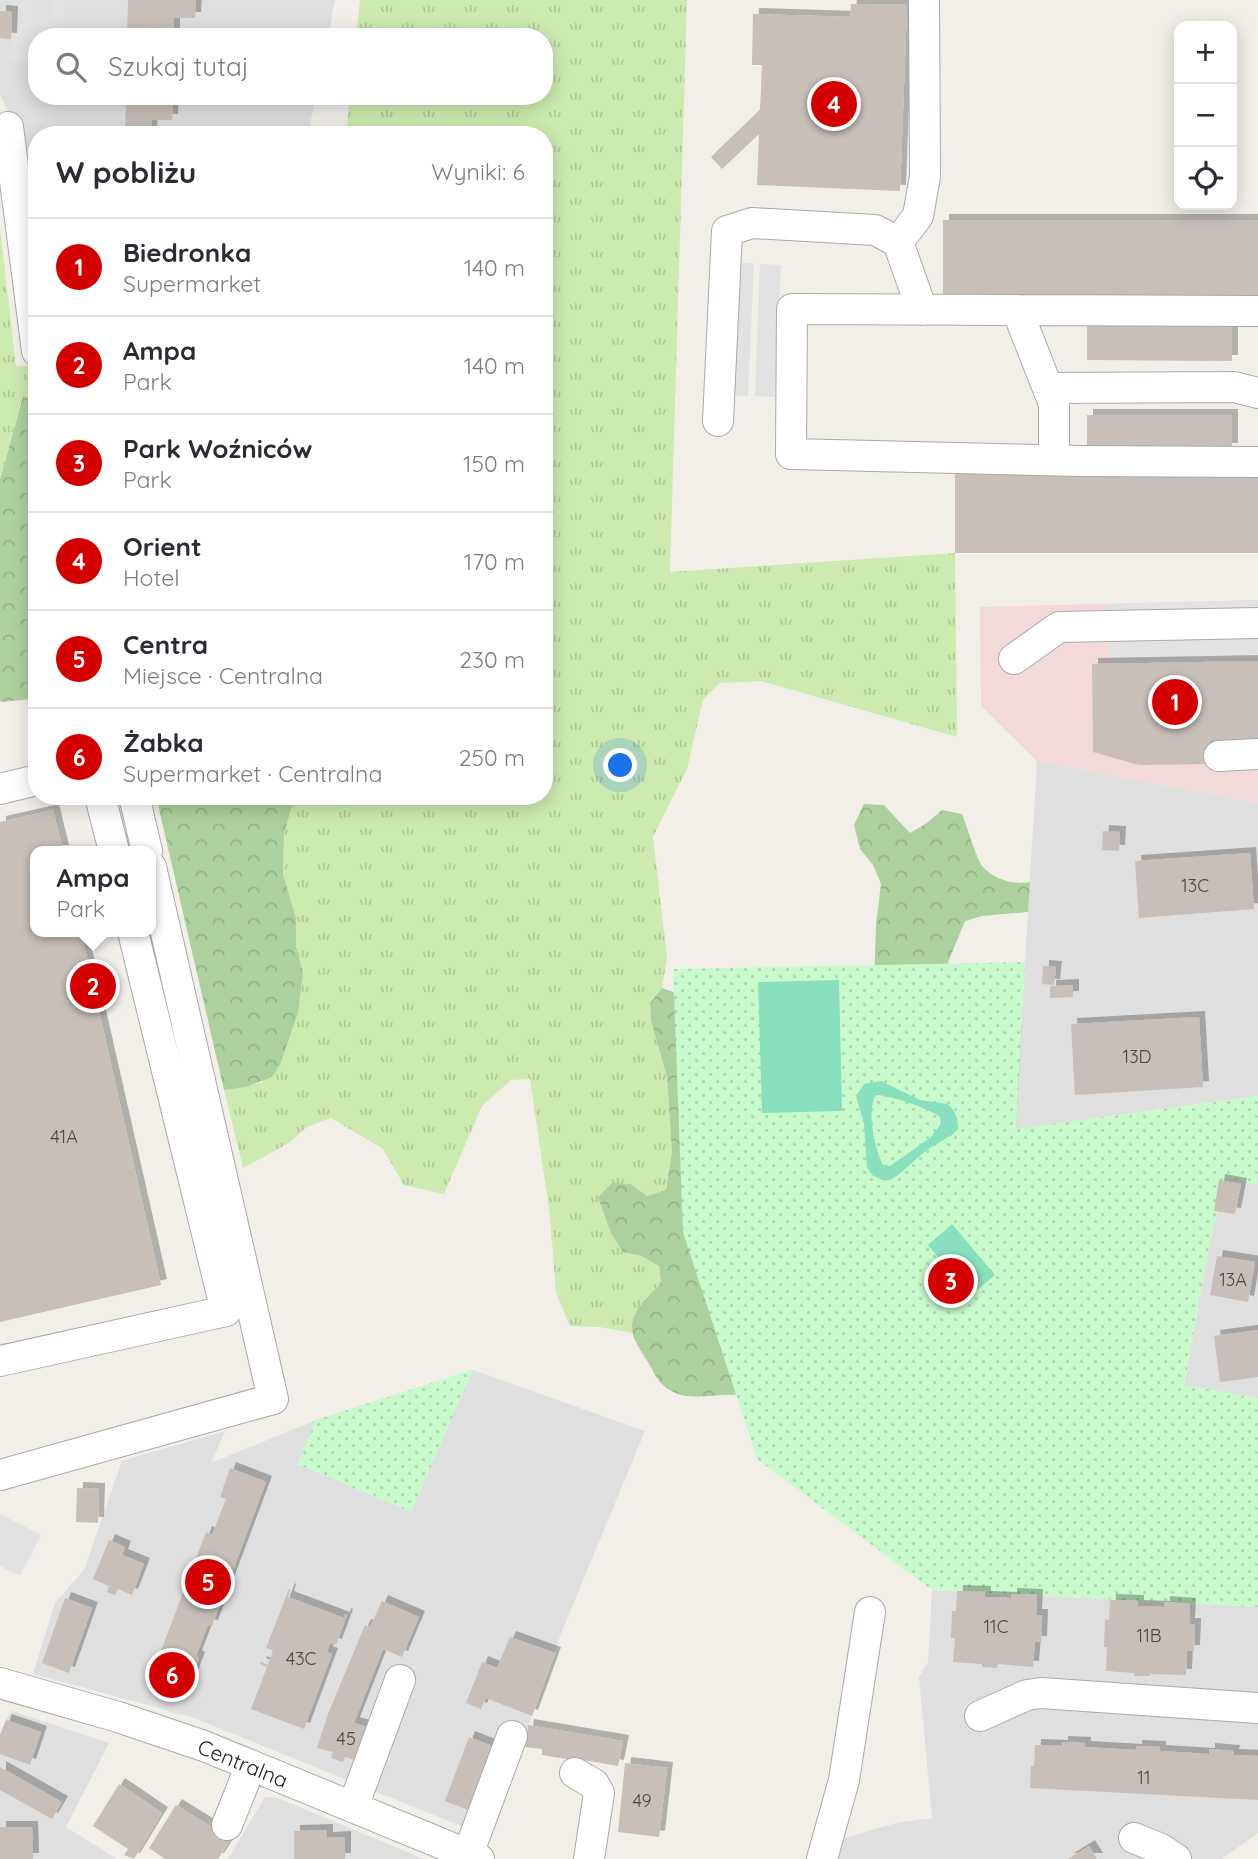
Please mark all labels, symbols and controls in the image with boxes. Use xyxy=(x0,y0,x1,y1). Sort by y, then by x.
map controls xyxy=(1174,21,1237,210)
button: + xyxy=(1174,21,1237,84)
search box xyxy=(28,28,553,105)
icon: search xyxy=(52,48,90,86)
text: Szukaj tutaj xyxy=(108,50,249,83)
pin: 4 xyxy=(811,78,857,130)
button: − xyxy=(1174,84,1237,147)
button: locate xyxy=(1174,147,1237,210)
text: W pobliżu xyxy=(56,153,196,191)
text: Wyniki: 6 xyxy=(431,157,525,186)
text: Biedronka xyxy=(123,236,251,269)
text: 1 xyxy=(75,253,83,282)
text: 140 m xyxy=(464,253,525,282)
text: Supermarket xyxy=(123,269,261,298)
text: Ampa xyxy=(123,334,196,367)
text: 2 xyxy=(72,351,86,380)
text: 140 m xyxy=(464,351,525,380)
text: Park xyxy=(123,367,172,396)
text: Park Woźniców xyxy=(123,432,313,465)
text: 3 xyxy=(73,449,85,478)
text: 150 m xyxy=(463,449,525,478)
text: Park xyxy=(123,465,172,494)
text: Orient xyxy=(123,530,202,563)
text: 4 xyxy=(72,547,86,576)
text: 170 m xyxy=(464,547,525,576)
text: Hotel xyxy=(123,563,179,592)
text: Centra xyxy=(123,628,208,661)
text: 5 xyxy=(72,645,86,674)
text: 230 m xyxy=(459,645,525,674)
text: Miejsce · Centralna xyxy=(123,661,323,690)
pin: 1 xyxy=(1152,676,1198,728)
text: Żabka xyxy=(123,726,204,759)
text: 6 xyxy=(73,743,85,772)
text: 250 m xyxy=(459,743,525,772)
your location xyxy=(603,748,637,782)
text: Supermarket · Centralna xyxy=(123,759,382,788)
popup xyxy=(30,846,156,937)
text: Ampa xyxy=(56,861,130,894)
house number: 13C xyxy=(1181,874,1209,897)
text: Park xyxy=(56,894,105,923)
pin: 2 xyxy=(70,960,116,1012)
house number: 13D xyxy=(1122,1045,1152,1068)
house number: 41A xyxy=(50,1125,78,1148)
pin: 3 xyxy=(928,1255,974,1307)
house number: 13A xyxy=(1219,1268,1247,1291)
pin: 5 xyxy=(185,1556,231,1608)
house number: 11C xyxy=(983,1615,1009,1638)
house number: 11B xyxy=(1136,1624,1162,1647)
house number: 43C xyxy=(286,1647,317,1670)
pin: 6 xyxy=(149,1649,195,1701)
house number: 45 xyxy=(336,1727,356,1750)
street label: Centralna xyxy=(194,1733,292,1793)
house number: 11 xyxy=(1137,1766,1151,1789)
house number: 49 xyxy=(632,1789,652,1812)

